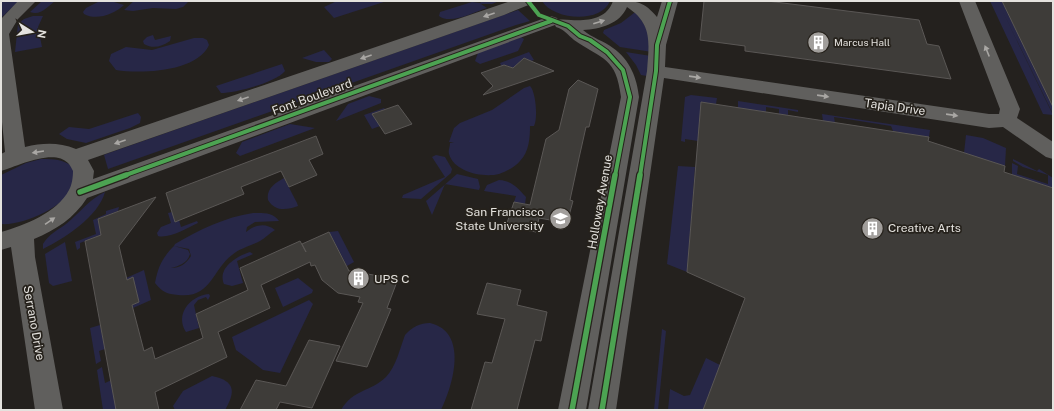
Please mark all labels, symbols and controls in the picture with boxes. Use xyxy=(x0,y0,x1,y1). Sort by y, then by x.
north arrow xyxy=(12,12,52,52)
one-way arrow xyxy=(482,12,494,18)
one-way arrow xyxy=(593,19,605,25)
text: N xyxy=(35,29,49,39)
building icon: Marcus Hall xyxy=(805,29,831,55)
place label: Marcus Hall xyxy=(834,36,890,48)
one-way arrow xyxy=(984,45,990,56)
one-way arrow xyxy=(360,54,372,60)
one-way arrow xyxy=(689,74,701,80)
street label: Font Boulevard xyxy=(270,76,354,118)
one-way arrow xyxy=(817,93,829,99)
street label: Tapia Drive xyxy=(864,96,927,118)
one-way arrow xyxy=(237,97,249,103)
one-way arrow xyxy=(946,112,958,118)
one-way arrow xyxy=(114,139,126,145)
one-way arrow xyxy=(32,149,44,155)
street label: Holloway Avenue xyxy=(585,154,615,250)
place label: San Francisco State University xyxy=(455,205,545,233)
school or university icon: San Francisco State University xyxy=(547,206,573,232)
building icon: Creative Arts xyxy=(859,215,885,241)
one-way arrow xyxy=(45,217,55,225)
place label: Creative Arts xyxy=(888,221,961,235)
building icon: UPS C xyxy=(345,266,371,292)
place label: UPS C xyxy=(374,272,409,286)
street label: Serrano Drive xyxy=(21,284,48,362)

